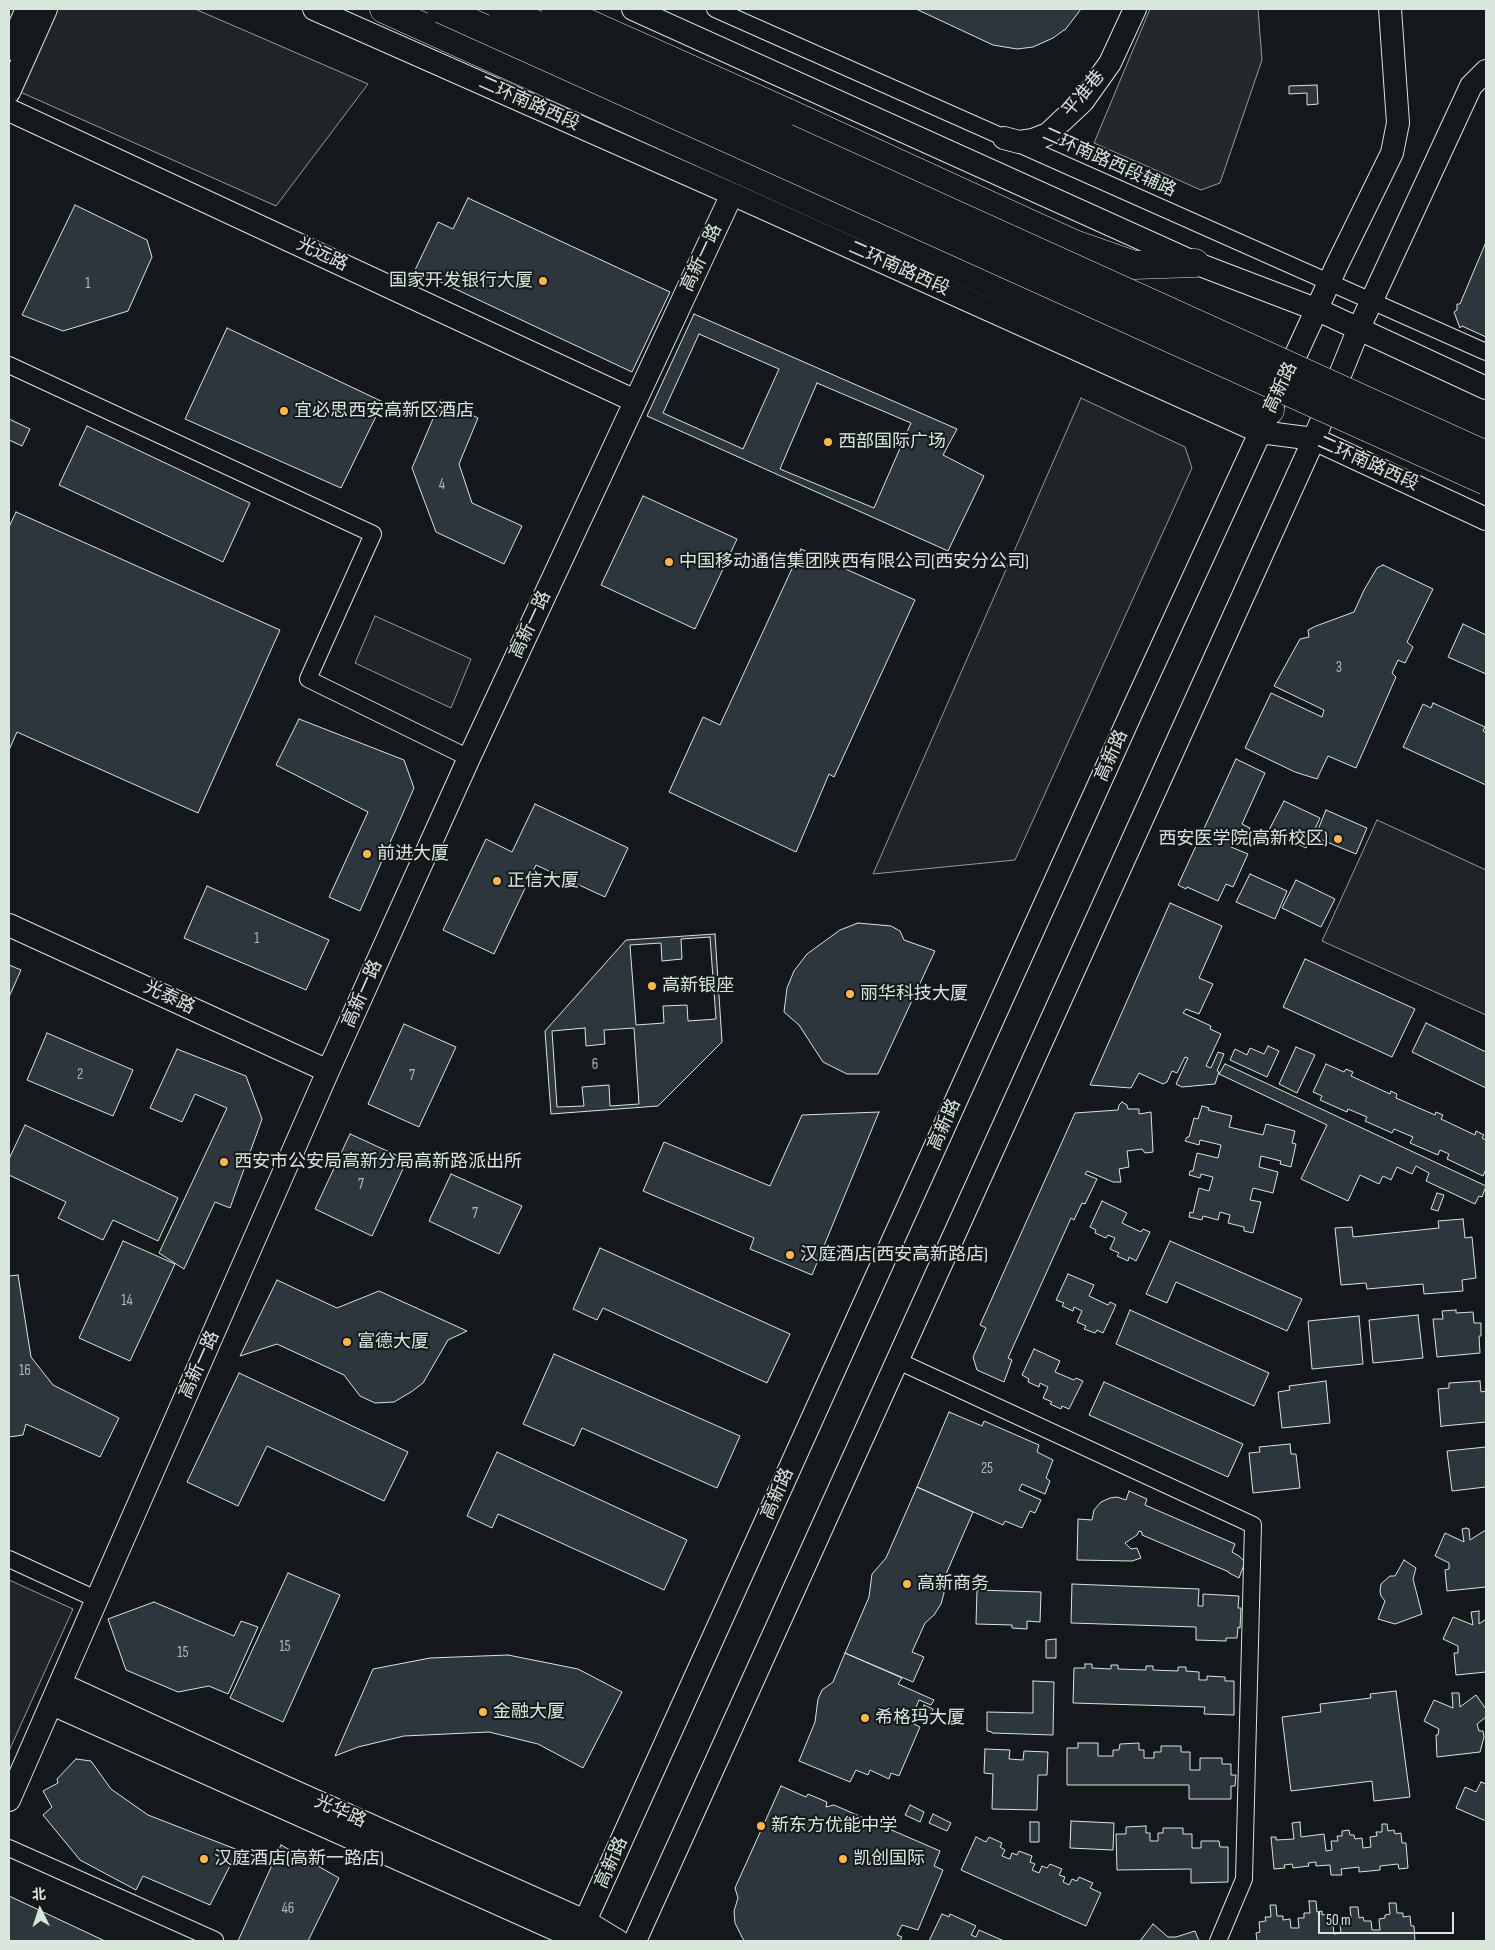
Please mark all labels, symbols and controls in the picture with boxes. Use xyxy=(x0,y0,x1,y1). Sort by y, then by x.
street label: 平准巷 xyxy=(1058,66,1110,122)
street label: 二环南路西段 xyxy=(475,72,583,136)
street label: 二环南路西段辅路 xyxy=(1039,124,1179,202)
street label: 高新一路 xyxy=(677,221,727,295)
street label: 光远路 xyxy=(293,234,351,276)
street label: 二环南路西段 xyxy=(845,237,953,301)
place label: 国家开发银行大厦 xyxy=(389,270,533,292)
house number: 1 xyxy=(85,275,91,293)
marker: 国家开发银行大厦 xyxy=(537,275,549,287)
street label: 高新路 xyxy=(1260,359,1302,417)
place label: 宜必思西安高新区酒店 xyxy=(294,400,474,422)
marker: 宜必思西安高新区酒店 xyxy=(278,405,290,417)
place label: 西部国际广场 xyxy=(838,431,946,453)
street label: 二环南路西段 xyxy=(1314,432,1422,496)
marker: 西部国际广场 xyxy=(822,436,834,448)
house number: 4 xyxy=(439,476,445,494)
place label: 中国移动通信集团陕西有限公司(西安分公司) xyxy=(679,551,1029,573)
marker: 中国移动通信集团陕西有限公司(西安分公司) xyxy=(663,556,675,568)
street label: 高新一路 xyxy=(506,588,556,662)
house number: 3 xyxy=(1336,659,1342,677)
street label: 高新路 xyxy=(1091,727,1133,785)
place label: 西安医学院(高新校区) xyxy=(1158,828,1328,850)
marker: 西安医学院(高新校区) xyxy=(1332,833,1344,845)
place label: 前进大厦 xyxy=(377,843,449,865)
marker: 前进大厦 xyxy=(361,848,373,860)
place label: 正信大厦 xyxy=(507,870,579,892)
marker: 正信大厦 xyxy=(491,875,503,887)
house number: 1 xyxy=(254,930,260,948)
street label: 高新一路 xyxy=(338,957,388,1031)
place label: 高新银座 xyxy=(662,975,734,997)
street label: 光泰路 xyxy=(140,977,198,1019)
marker: 高新银座 xyxy=(646,980,658,992)
place label: 丽华科技大厦 xyxy=(860,983,968,1005)
marker: 丽华科技大厦 xyxy=(844,988,856,1000)
house number: 6 xyxy=(592,1056,598,1074)
house number: 2 xyxy=(77,1066,83,1084)
house number: 7 xyxy=(409,1067,415,1085)
street label: 高新路 xyxy=(924,1096,966,1154)
place label: 西安市公安局高新分局高新路派出所 xyxy=(234,1151,522,1173)
marker: 西安市公安局高新分局高新路派出所 xyxy=(218,1156,230,1168)
house number: 7 xyxy=(358,1176,364,1194)
house number: 7 xyxy=(472,1205,478,1223)
place label: 汉庭酒店(西安高新路店) xyxy=(800,1244,988,1266)
marker: 汉庭酒店(西安高新路店) xyxy=(784,1249,796,1261)
house number: 14 xyxy=(121,1292,133,1310)
street label: 高新一路 xyxy=(175,1328,225,1402)
place label: 富德大厦 xyxy=(357,1331,429,1353)
marker: 富德大厦 xyxy=(341,1336,353,1348)
house number: 16 xyxy=(19,1362,31,1380)
house number: 25 xyxy=(981,1460,993,1478)
street label: 高新路 xyxy=(757,1465,799,1523)
place label: 高新商务 xyxy=(917,1573,989,1595)
marker: 高新商务 xyxy=(901,1578,913,1590)
house number: 15 xyxy=(279,1638,291,1656)
house number: 15 xyxy=(177,1644,189,1662)
place label: 金融大厦 xyxy=(493,1701,565,1723)
marker: 金融大厦 xyxy=(477,1706,489,1718)
place label: 希格玛大厦 xyxy=(875,1707,965,1729)
marker: 希格玛大厦 xyxy=(859,1712,871,1724)
street label: 光华路 xyxy=(311,1791,369,1833)
place label: 新东方优能中学 xyxy=(771,1815,897,1837)
marker: 新东方优能中学 xyxy=(755,1820,767,1832)
street label: 高新路 xyxy=(591,1834,633,1892)
place label: 汉庭酒店(高新一路店) xyxy=(214,1848,384,1870)
place label: 凯创国际 xyxy=(853,1848,925,1870)
marker: 汉庭酒店(高新一路店) xyxy=(198,1853,210,1865)
marker: 凯创国际 xyxy=(837,1853,849,1865)
north arrow xyxy=(15,1885,65,1935)
text: 北 xyxy=(31,1886,46,1904)
house number: 46 xyxy=(282,1900,294,1918)
scale bar xyxy=(1320,1902,1456,1934)
text: 50 m xyxy=(1326,1911,1351,1930)

